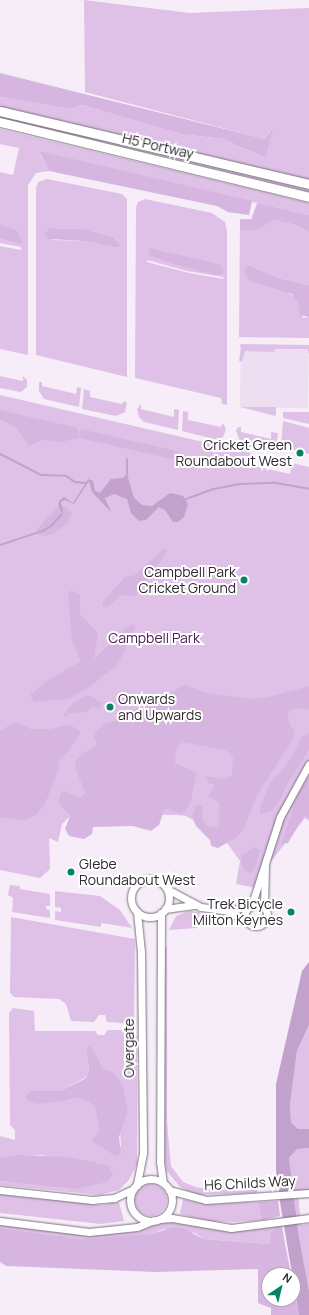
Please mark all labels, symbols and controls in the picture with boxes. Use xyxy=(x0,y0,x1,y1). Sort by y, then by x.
street label: H5 Portway xyxy=(121,130,195,162)
place label: Cricket Green Roundabout West xyxy=(176,437,292,470)
marker: Cricket Green Roundabout West xyxy=(295,448,305,458)
place label: Campbell Park Cricket Ground xyxy=(139,564,236,596)
marker: Campbell Park Cricket Ground xyxy=(239,575,249,585)
park label: Campbell Park xyxy=(108,630,200,646)
place label: Onwards and Upwards xyxy=(118,691,202,724)
marker: Onwards and Upwards xyxy=(105,702,115,712)
place label: Glebe Roundabout West xyxy=(79,856,195,888)
marker: Glebe Roundabout West xyxy=(66,867,76,877)
place label: Trek Bicycle Milton Keynes xyxy=(193,896,283,928)
marker: Trek Bicycle Milton Keynes xyxy=(286,907,296,917)
street label: Overgate xyxy=(121,1018,137,1078)
street label: H6 Childs Way xyxy=(204,1172,296,1194)
north arrow xyxy=(261,1267,301,1307)
text: N xyxy=(280,1269,295,1286)

